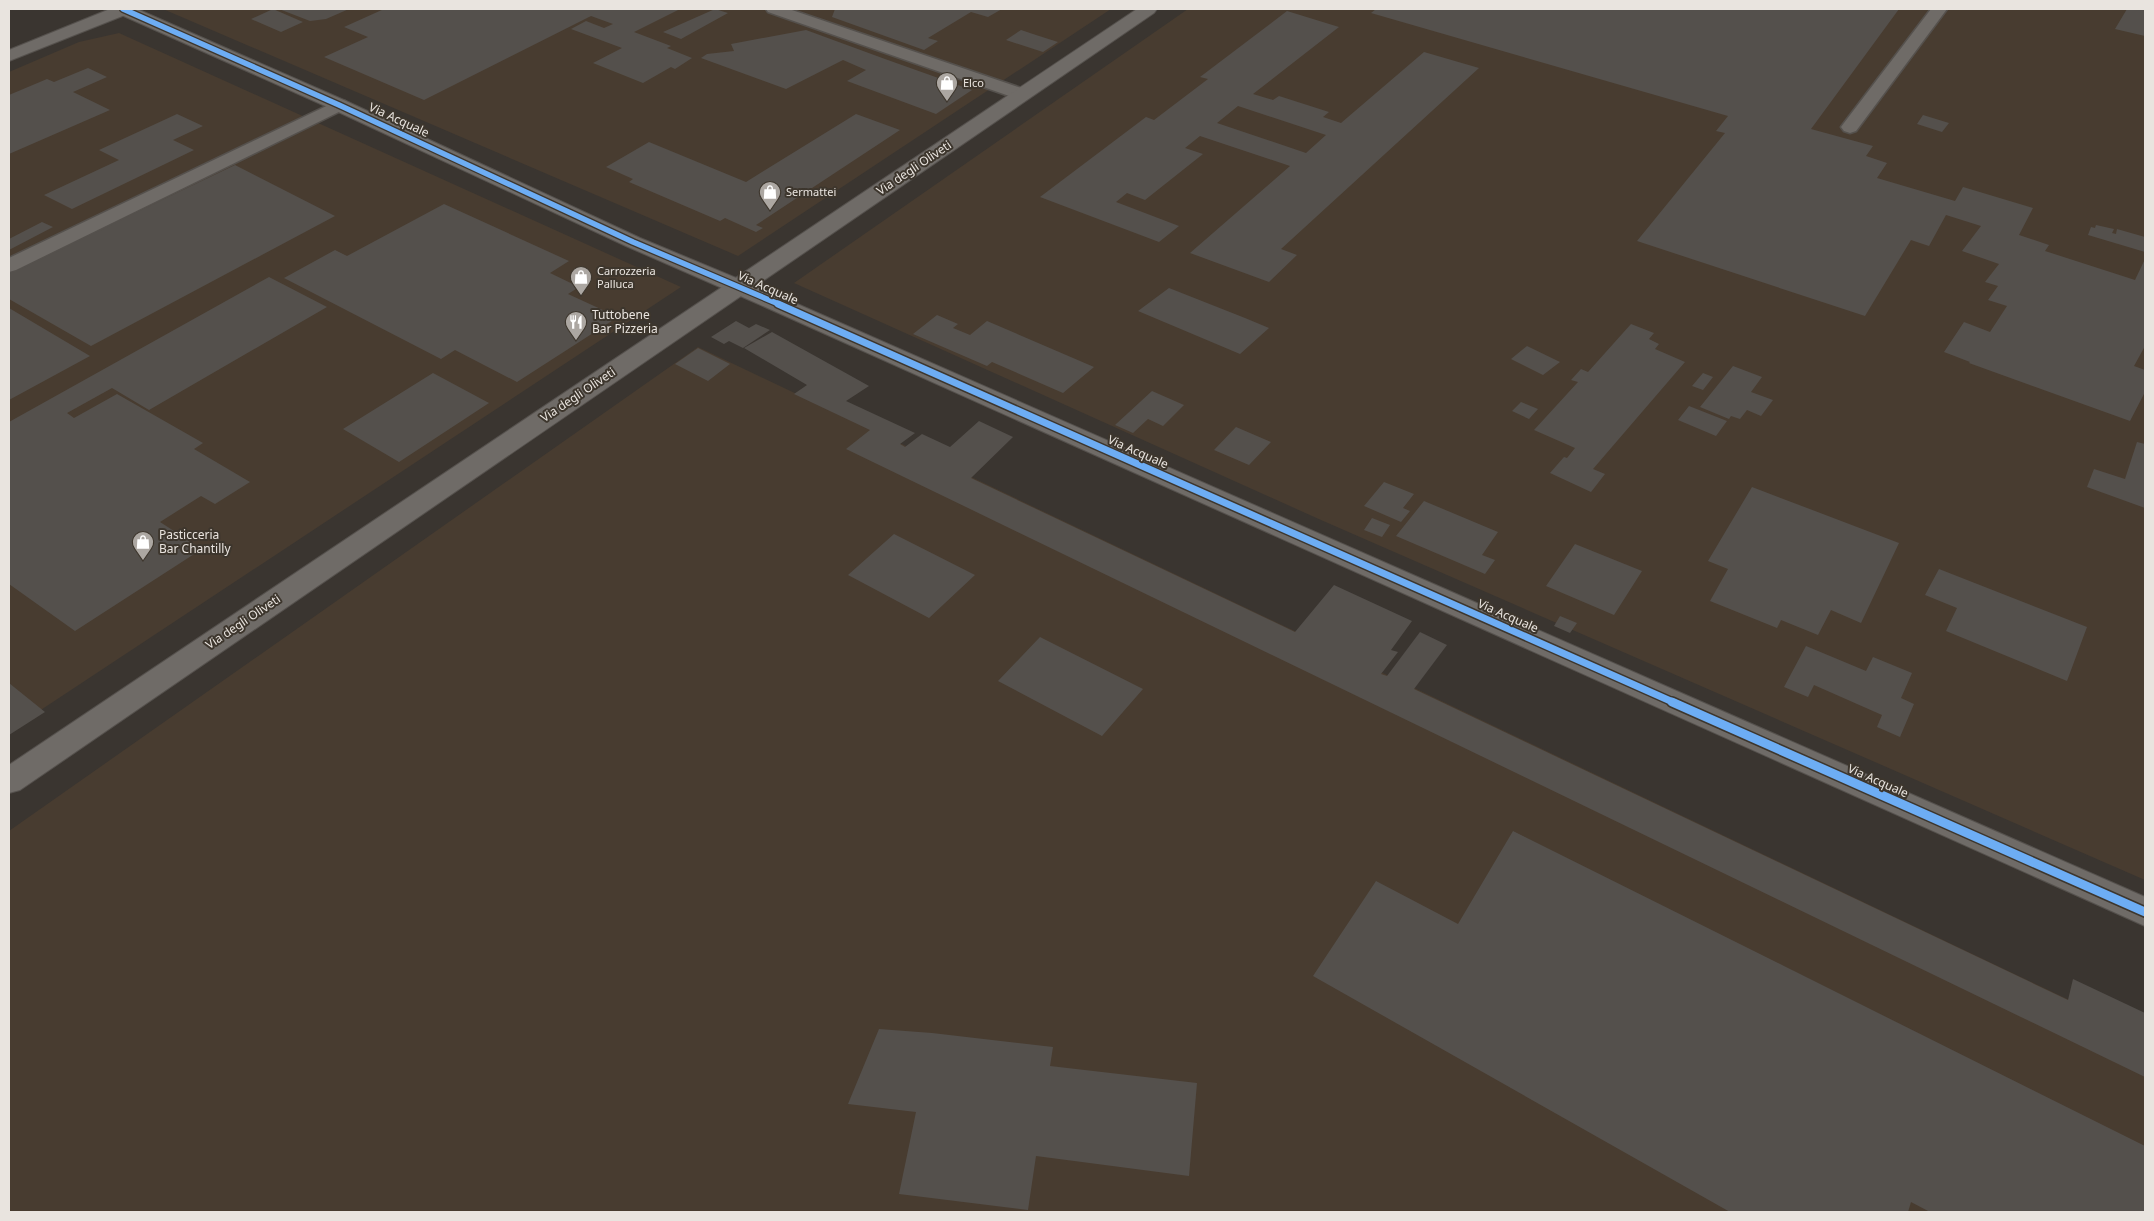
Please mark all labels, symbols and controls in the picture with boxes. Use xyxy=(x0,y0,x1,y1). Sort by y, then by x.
shop icon: Elco xyxy=(935,71,959,102)
place label: Elco xyxy=(963,75,984,90)
street label: Via Acquale xyxy=(366,98,432,141)
street label: Via degli Oliveti xyxy=(873,136,954,199)
shop icon: Sermattei xyxy=(758,180,782,211)
place label: Sermattei xyxy=(786,184,836,199)
place label: Carrozzeria Palluca xyxy=(597,263,656,291)
shop icon: Carrozzeria Palluca xyxy=(569,265,593,296)
street label: Via Acquale xyxy=(735,267,802,309)
place label: Tuttobene Bar Pizzeria xyxy=(592,306,658,337)
restaurant icon: Tuttobene Bar Pizzeria xyxy=(564,310,588,341)
street label: Via degli Oliveti xyxy=(537,363,618,426)
street label: Via Acquale xyxy=(1105,431,1172,473)
place label: Pasticceria Bar Chantilly xyxy=(159,526,231,557)
shop icon: Pasticceria Bar Chantilly xyxy=(131,530,155,561)
street label: Via degli Oliveti xyxy=(202,590,283,653)
street label: Via Acquale xyxy=(1475,595,1542,637)
street label: Via Acquale xyxy=(1845,760,1912,802)

